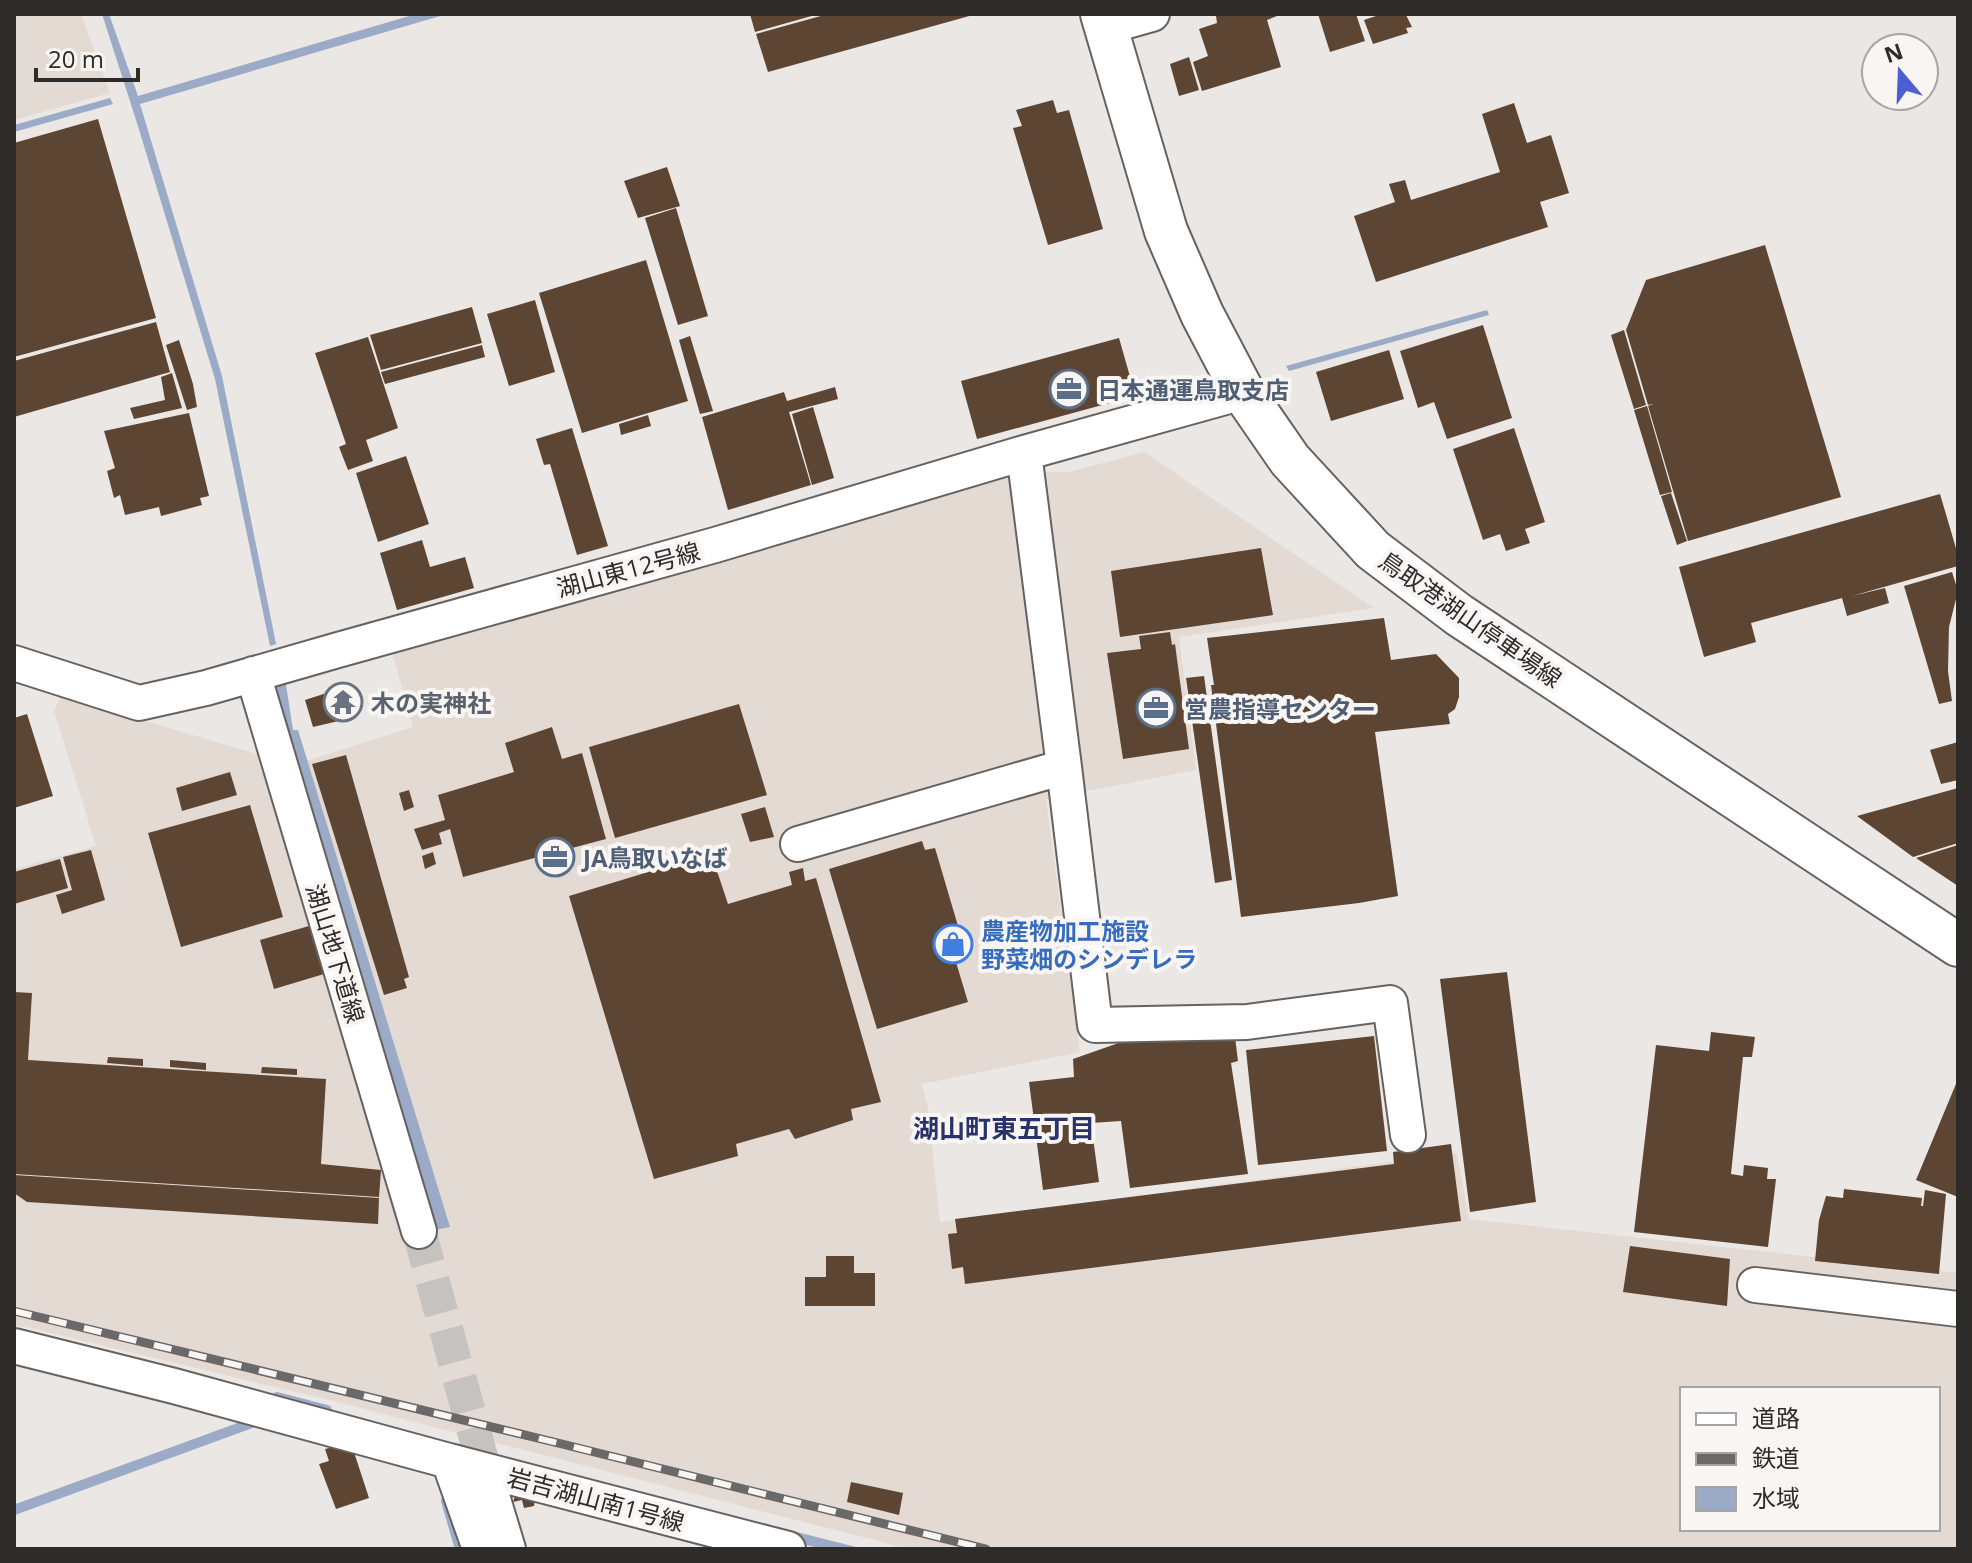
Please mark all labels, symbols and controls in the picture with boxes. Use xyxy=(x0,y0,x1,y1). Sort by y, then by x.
scale bar xyxy=(36,32,138,82)
north arrow xyxy=(1860,32,1940,112)
text: N xyxy=(1880,35,1907,69)
text: 20 m xyxy=(48,42,104,75)
office icon: 日本通運鳥取支店 xyxy=(1048,368,1090,410)
place label: 日本通運鳥取支店 xyxy=(1097,373,1289,406)
street label: 湖山東12号線 xyxy=(553,534,703,604)
street label: 鳥取港湖山停車場線 xyxy=(1373,544,1569,694)
temple icon: 木の実神社 xyxy=(322,681,364,723)
place label: 木の実神社 xyxy=(371,686,491,719)
office icon: 営農指導センター xyxy=(1135,687,1177,729)
place label: 営農指導センター xyxy=(1184,692,1376,725)
office icon: JA鳥取いなば xyxy=(534,836,576,878)
place label: JA鳥取いなば xyxy=(581,841,728,874)
street label: 湖山地下道線 xyxy=(299,879,373,1027)
place label: 農産物加工施設 野菜畑のシンデレラ xyxy=(981,914,1197,975)
shop icon: 農産物加工施設 野菜畑のシンデレラ xyxy=(932,923,974,965)
district label: 湖山町東五丁目 xyxy=(913,1110,1095,1146)
legend xyxy=(1680,1387,1940,1531)
text: 道路 xyxy=(1752,1401,1800,1434)
text: 鉄道 xyxy=(1752,1441,1800,1474)
street label: 岩吉湖山南1号線 xyxy=(504,1460,688,1538)
text: 水域 xyxy=(1752,1481,1800,1514)

